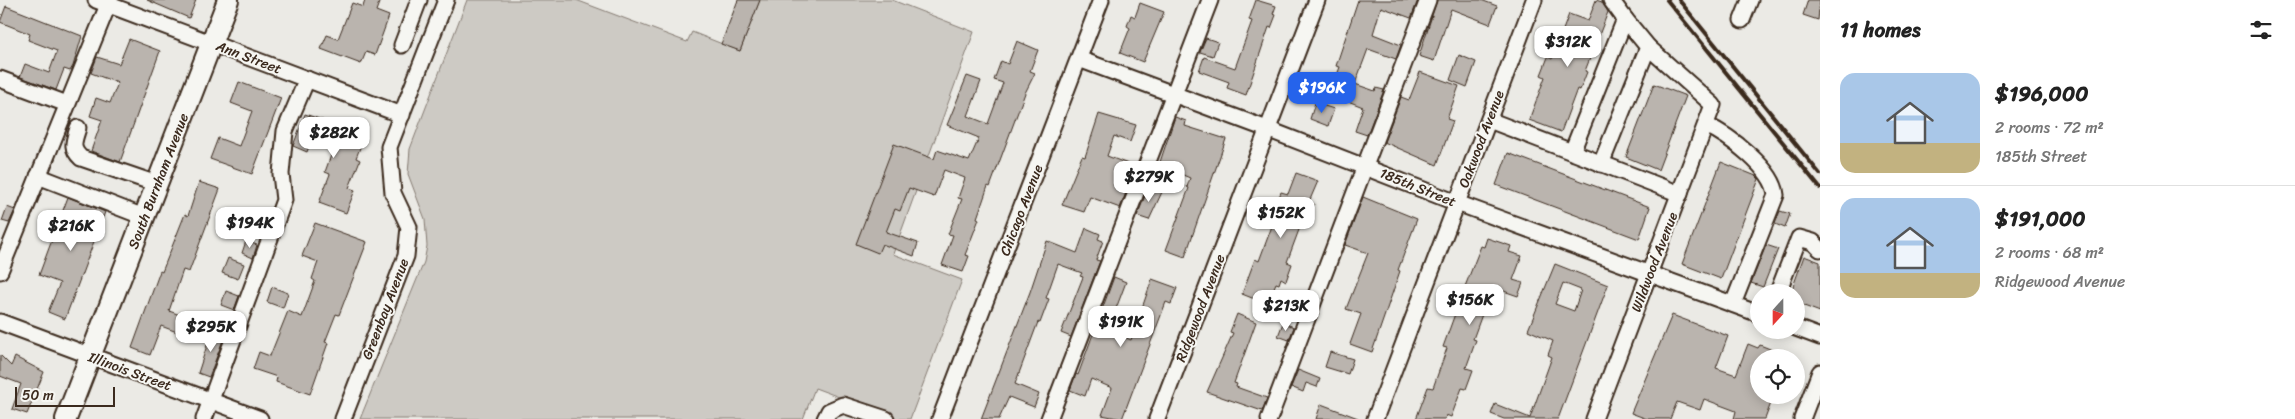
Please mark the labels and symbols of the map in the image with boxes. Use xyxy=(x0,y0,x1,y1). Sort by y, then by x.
pin: $312K xyxy=(1533,26,1603,68)
street label: Ann Street xyxy=(211,33,285,81)
pin: $196K xyxy=(1287,72,1357,114)
street label: Oakwood Avenue xyxy=(1451,86,1512,192)
street label: South Burnham Avenue xyxy=(121,109,196,253)
pin: $282K xyxy=(299,116,369,159)
pin: $279K xyxy=(1114,160,1184,203)
street label: Chicago Avenue xyxy=(993,161,1050,260)
street label: 185th Street xyxy=(1376,161,1460,214)
pin: $152K xyxy=(1246,196,1316,239)
pin: $194K xyxy=(215,206,285,249)
street label: Wildwood Avenue xyxy=(1624,208,1685,316)
pin: $216K xyxy=(36,210,106,252)
street label: Ridgewood Avenue xyxy=(1168,251,1233,366)
street label: Greenbay Avenue xyxy=(355,255,416,363)
pin: $156K xyxy=(1435,284,1505,326)
north arrow xyxy=(1750,284,1805,339)
pin: $213K xyxy=(1251,290,1321,332)
pin: $191K xyxy=(1086,306,1156,348)
pin: $295K xyxy=(176,310,246,353)
street label: Illinois Street xyxy=(84,344,175,398)
scale bar xyxy=(15,384,115,407)

